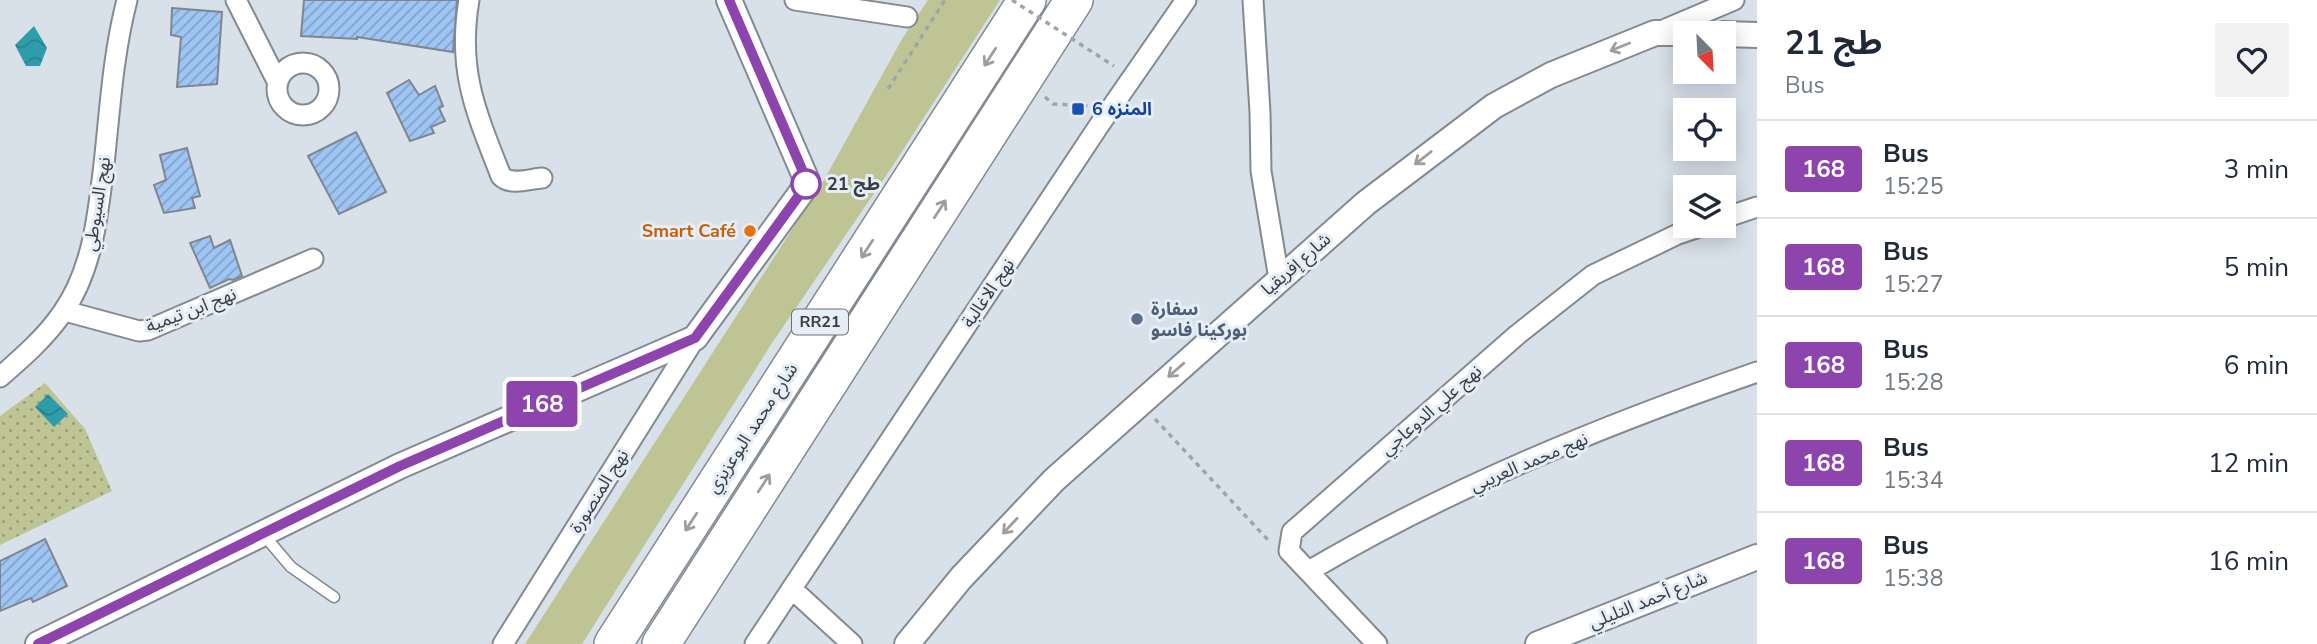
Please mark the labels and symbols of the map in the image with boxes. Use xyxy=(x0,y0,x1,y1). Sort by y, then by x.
north arrow xyxy=(1673,21,1736,84)
one-way arrow xyxy=(1609,41,1631,54)
one-way arrow xyxy=(983,47,997,67)
place label: المنزه 6 xyxy=(1092,97,1152,121)
marker: المنزه 6 xyxy=(1070,101,1086,117)
one-way arrow xyxy=(1414,151,1432,166)
street label: نهج السيوطي xyxy=(78,155,117,253)
marker: طج 21 xyxy=(791,169,821,199)
place label: طج 21 xyxy=(827,172,880,197)
one-way arrow xyxy=(933,200,947,220)
place label: Smart Café xyxy=(642,219,736,243)
marker: Smart Café xyxy=(742,223,758,239)
street label: شارع إفريقيا xyxy=(1256,227,1337,302)
one-way arrow xyxy=(860,238,874,258)
street label: نهج الاغالبة xyxy=(956,254,1021,333)
street label: نهج ابن تيمية xyxy=(142,282,240,339)
place label: سفارة بوركينا فاسو xyxy=(1151,297,1247,342)
road number: RR21 xyxy=(792,310,848,334)
marker: سفارة بوركينا فاسو xyxy=(1129,311,1145,327)
street label: شارع محمد البوعزيزي xyxy=(701,358,805,499)
street label: نهج علي الدوعاجي xyxy=(1375,359,1488,462)
one-way arrow xyxy=(1167,362,1185,378)
line badge: 168 xyxy=(502,381,582,427)
street label: نهج محمد العريبي xyxy=(1467,426,1592,499)
street label: نهج المنصورة xyxy=(564,445,635,538)
one-way arrow xyxy=(758,474,772,494)
one-way arrow xyxy=(683,512,697,532)
one-way arrow xyxy=(1002,517,1019,534)
street label: شارع أحمد التليلي xyxy=(1585,565,1711,637)

